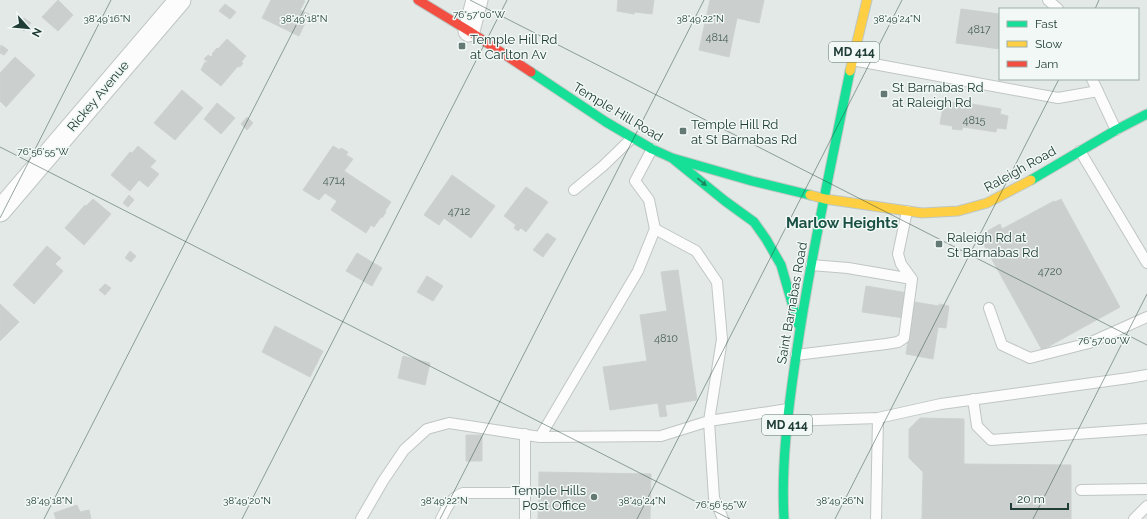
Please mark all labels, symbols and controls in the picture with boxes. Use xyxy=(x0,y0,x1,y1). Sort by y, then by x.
north arrow xyxy=(8,8,48,48)
legend xyxy=(999,8,1139,80)
text: 76°57'00"W xyxy=(453,9,506,20)
text: 38°49'16"N xyxy=(83,13,131,24)
text: 38°49'18"N xyxy=(281,13,328,24)
text: 38°49'22"N xyxy=(676,13,724,24)
text: 38°49'24"N xyxy=(873,13,921,24)
text: Fast xyxy=(1035,17,1058,31)
house number: 4817 xyxy=(967,23,991,36)
text: N xyxy=(29,26,44,39)
house number: 4814 xyxy=(705,31,729,44)
place label: Temple Hill Rd at Carlton Av xyxy=(470,32,557,62)
text: Slow xyxy=(1035,37,1062,51)
marker: Temple Hill Rd at Carlton Av xyxy=(457,41,467,51)
road number: MD 414 xyxy=(829,42,879,62)
street label: Rickey Avenue xyxy=(64,57,132,134)
text: Jam xyxy=(1035,57,1058,71)
street label: Temple Hill Road xyxy=(570,79,666,145)
place label: St Barnabas Rd at Raleigh Rd xyxy=(892,80,984,110)
marker: St Barnabas Rd at Raleigh Rd xyxy=(879,89,889,99)
house number: 4815 xyxy=(962,114,986,127)
place label: Temple Hill Rd at St Barnabas Rd xyxy=(691,117,797,147)
marker: Temple Hill Rd at St Barnabas Rd xyxy=(678,126,688,136)
street label: Raleigh Road xyxy=(982,143,1058,195)
text: 76°56'55"W xyxy=(17,146,69,157)
house number: 4714 xyxy=(323,174,345,187)
one-way arrow xyxy=(697,178,707,187)
house number: 4712 xyxy=(448,205,470,218)
district label: Marlow Heights xyxy=(786,214,898,232)
place label: Raleigh Rd at St Barnabas Rd xyxy=(947,230,1039,260)
marker: Raleigh Rd at St Barnabas Rd xyxy=(934,239,944,249)
street label: Saint Barnabas Road xyxy=(774,241,810,365)
house number: 4720 xyxy=(1038,265,1062,278)
house number: 4810 xyxy=(654,332,678,345)
text: 76°57'00"W xyxy=(1078,335,1131,346)
road number: MD 414 xyxy=(762,415,812,435)
place label: Temple Hills Post Office xyxy=(512,483,586,513)
scale bar xyxy=(1011,485,1068,511)
marker: Temple Hills Post Office xyxy=(589,492,599,502)
text: 20 m xyxy=(1017,492,1045,506)
text: 38°49'18"N xyxy=(26,495,73,506)
text: 38°49'20"N xyxy=(223,495,271,506)
text: 38°49'22"N xyxy=(420,495,468,506)
text: 38°49'24"N xyxy=(618,495,666,506)
text: 38°49'26"N xyxy=(816,495,864,506)
text: 76°56'55"W xyxy=(695,499,747,510)

